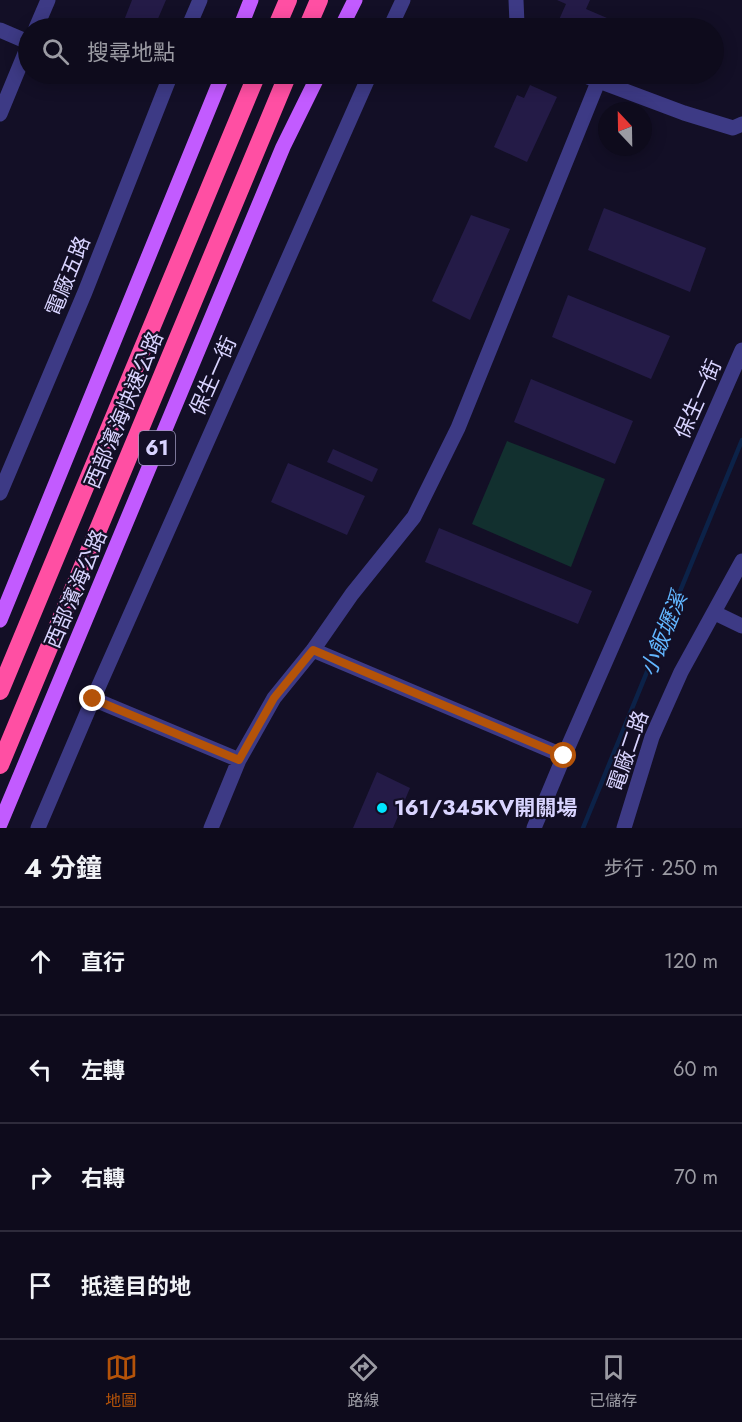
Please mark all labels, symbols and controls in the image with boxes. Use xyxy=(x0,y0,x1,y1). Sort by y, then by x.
search box xyxy=(18,18,724,84)
icon: search xyxy=(39,35,72,68)
text: 搜尋地點 xyxy=(87,36,175,68)
north arrow xyxy=(598,102,652,156)
street label: 電廠五路 xyxy=(38,231,98,321)
street label: 西部濱海快速公路 xyxy=(77,327,171,493)
street label: 保生一街 xyxy=(182,332,244,420)
street label: 保生一街 xyxy=(667,355,729,443)
road number: 61 xyxy=(139,431,175,465)
street label: 西部濱海公路 xyxy=(38,525,114,653)
water label: 小飯壢溪 xyxy=(632,584,695,681)
route end xyxy=(79,685,105,711)
street label: 電廠二路 xyxy=(600,706,656,796)
route start xyxy=(550,742,576,768)
place label: 161/345KV開關場 xyxy=(394,793,577,823)
marker: 161/345KV開關場 xyxy=(375,801,389,815)
text: 4 分鐘 xyxy=(24,849,102,887)
text: 步行 · 250 m xyxy=(604,854,718,883)
icon: ahead xyxy=(24,945,57,978)
text: 直行 xyxy=(81,946,125,978)
text: 120 m xyxy=(664,947,718,976)
icon: left xyxy=(24,1053,57,1086)
text: 左轉 xyxy=(81,1054,125,1086)
text: 60 m xyxy=(673,1055,718,1084)
icon: right xyxy=(24,1161,57,1194)
text: 右轉 xyxy=(81,1162,125,1194)
text: 70 m xyxy=(674,1163,718,1192)
icon: arrive xyxy=(24,1269,57,1302)
text: 抵達目的地 xyxy=(81,1270,191,1302)
tab: 地圖 xyxy=(105,1351,138,1412)
tab: 路線 xyxy=(347,1351,380,1412)
tab: 已儲存 xyxy=(589,1351,637,1412)

